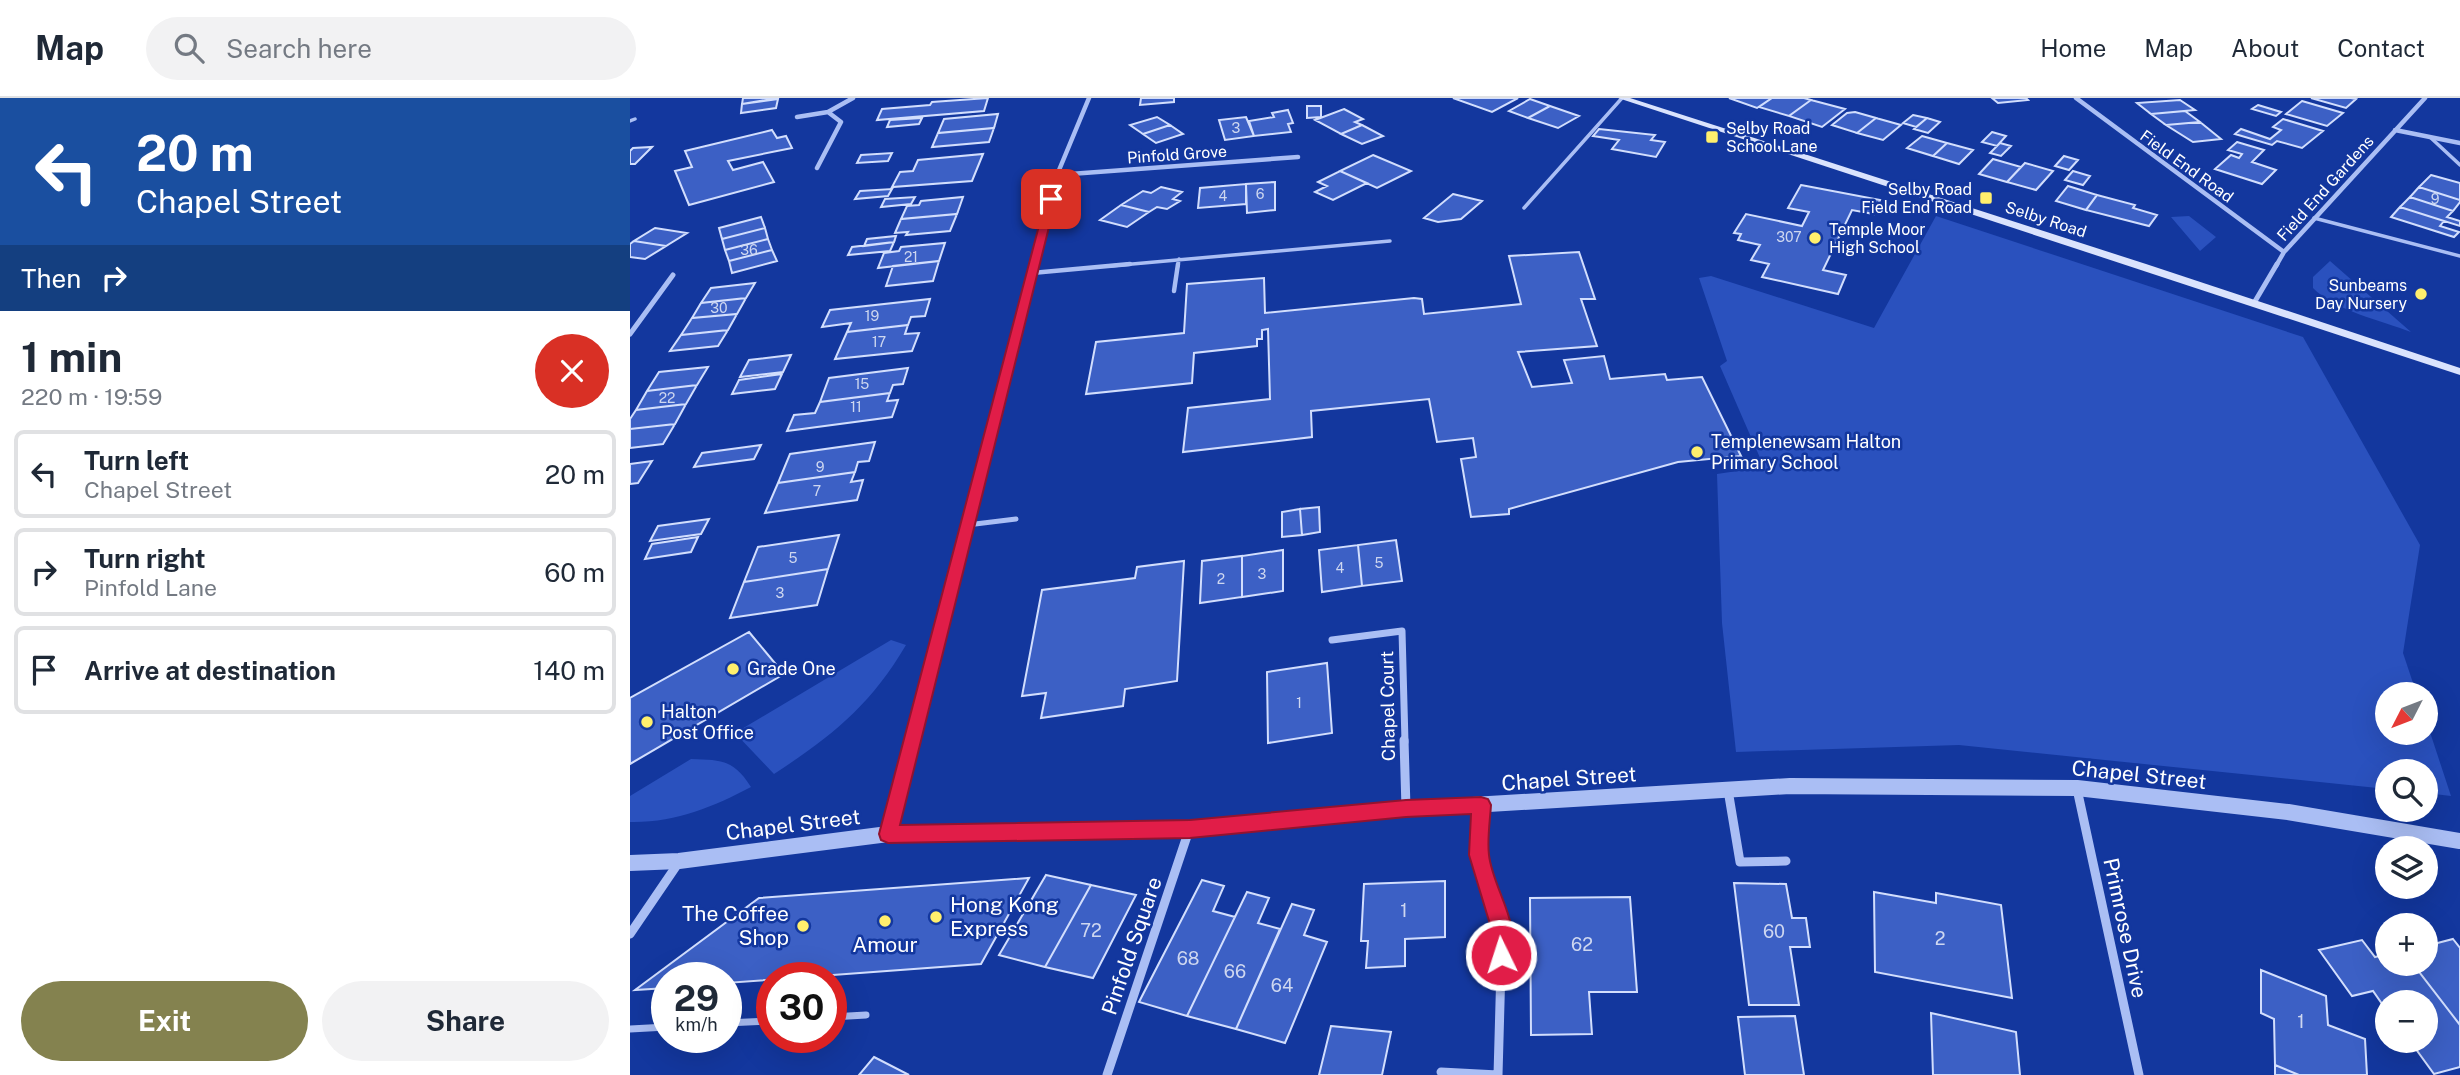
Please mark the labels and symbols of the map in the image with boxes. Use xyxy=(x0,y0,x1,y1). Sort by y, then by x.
place label: Selby Road School Lane xyxy=(1726,119,1818,156)
house number: 3 xyxy=(1232,120,1241,136)
street label: Field End Road xyxy=(2136,126,2237,207)
marker: Selby Road School Lane xyxy=(1704,129,1720,145)
street label: Field End Gardens xyxy=(2273,132,2378,245)
street label: Pinfold Grove xyxy=(1126,142,1228,167)
pin xyxy=(1021,169,1081,229)
place label: Selby Road Field End Road xyxy=(1861,180,1972,217)
house number: 6 xyxy=(1256,186,1265,202)
house number: 4 xyxy=(1219,188,1228,204)
marker: Selby Road Field End Road xyxy=(1978,190,1994,206)
house number: 9 xyxy=(2431,191,2440,207)
street label: Selby Road xyxy=(2003,197,2089,242)
place label: Temple Moor High School xyxy=(1829,220,1926,257)
house number: 307 xyxy=(1776,229,1802,245)
marker: Temple Moor High School xyxy=(1807,230,1823,246)
house number: 36 xyxy=(740,242,758,258)
house number: 21 xyxy=(904,249,918,265)
place label: Sunbeams Day Nursery xyxy=(2315,276,2407,313)
marker: Sunbeams Day Nursery xyxy=(2413,286,2429,302)
house number: 30 xyxy=(710,300,728,316)
house number: 19 xyxy=(865,308,879,324)
house number: 17 xyxy=(872,334,886,350)
house number: 15 xyxy=(855,376,869,392)
house number: 22 xyxy=(659,390,675,406)
house number: 11 xyxy=(850,399,862,415)
place label: Templenewsam Halton Primary School xyxy=(1711,431,1901,473)
marker: Templenewsam Halton Primary School xyxy=(1689,444,1705,460)
house number: 9 xyxy=(816,459,825,475)
house number: 7 xyxy=(813,483,821,499)
house number: 5 xyxy=(789,550,798,566)
house number: 5 xyxy=(1375,555,1384,571)
house number: 4 xyxy=(1336,560,1345,576)
house number: 3 xyxy=(1258,566,1267,582)
house number: 2 xyxy=(1217,571,1225,587)
house number: 3 xyxy=(776,585,785,601)
street label: Chapel Court xyxy=(1376,651,1399,761)
place label: Grade One xyxy=(747,658,836,679)
marker: Grade One xyxy=(725,661,741,677)
north arrow xyxy=(2375,682,2438,746)
house number: 1 xyxy=(1296,695,1302,711)
place label: Halton Post Office xyxy=(661,701,754,743)
marker: Halton Post Office xyxy=(639,714,655,730)
street label: Chapel Street xyxy=(2070,755,2208,794)
street label: Chapel Street xyxy=(1501,761,1637,796)
street label: Chapel Street xyxy=(724,804,862,845)
street label: Primrose Drive xyxy=(2098,856,2153,1000)
street label: Pinfold Square xyxy=(1096,874,1167,1018)
place label: Hong Kong Express xyxy=(950,892,1059,941)
house number: 1 xyxy=(1400,900,1408,921)
place label: The Coffee Shop xyxy=(682,901,789,950)
marker: Hong Kong Express xyxy=(928,909,944,925)
marker: Amour xyxy=(877,913,893,929)
marker: The Coffee Shop xyxy=(795,918,811,934)
position arrow xyxy=(1464,918,1538,992)
house number: 72 xyxy=(1080,920,1102,941)
house number: 60 xyxy=(1763,921,1785,942)
house number: 2 xyxy=(1935,928,1945,949)
place label: Amour xyxy=(852,932,918,957)
house number: 62 xyxy=(1571,934,1593,955)
house number: 68 xyxy=(1177,948,1199,969)
house number: 66 xyxy=(1224,961,1246,982)
speed limit sign: 30 xyxy=(756,962,847,1053)
house number: 64 xyxy=(1271,975,1293,996)
house number: 1 xyxy=(2297,1011,2305,1032)

